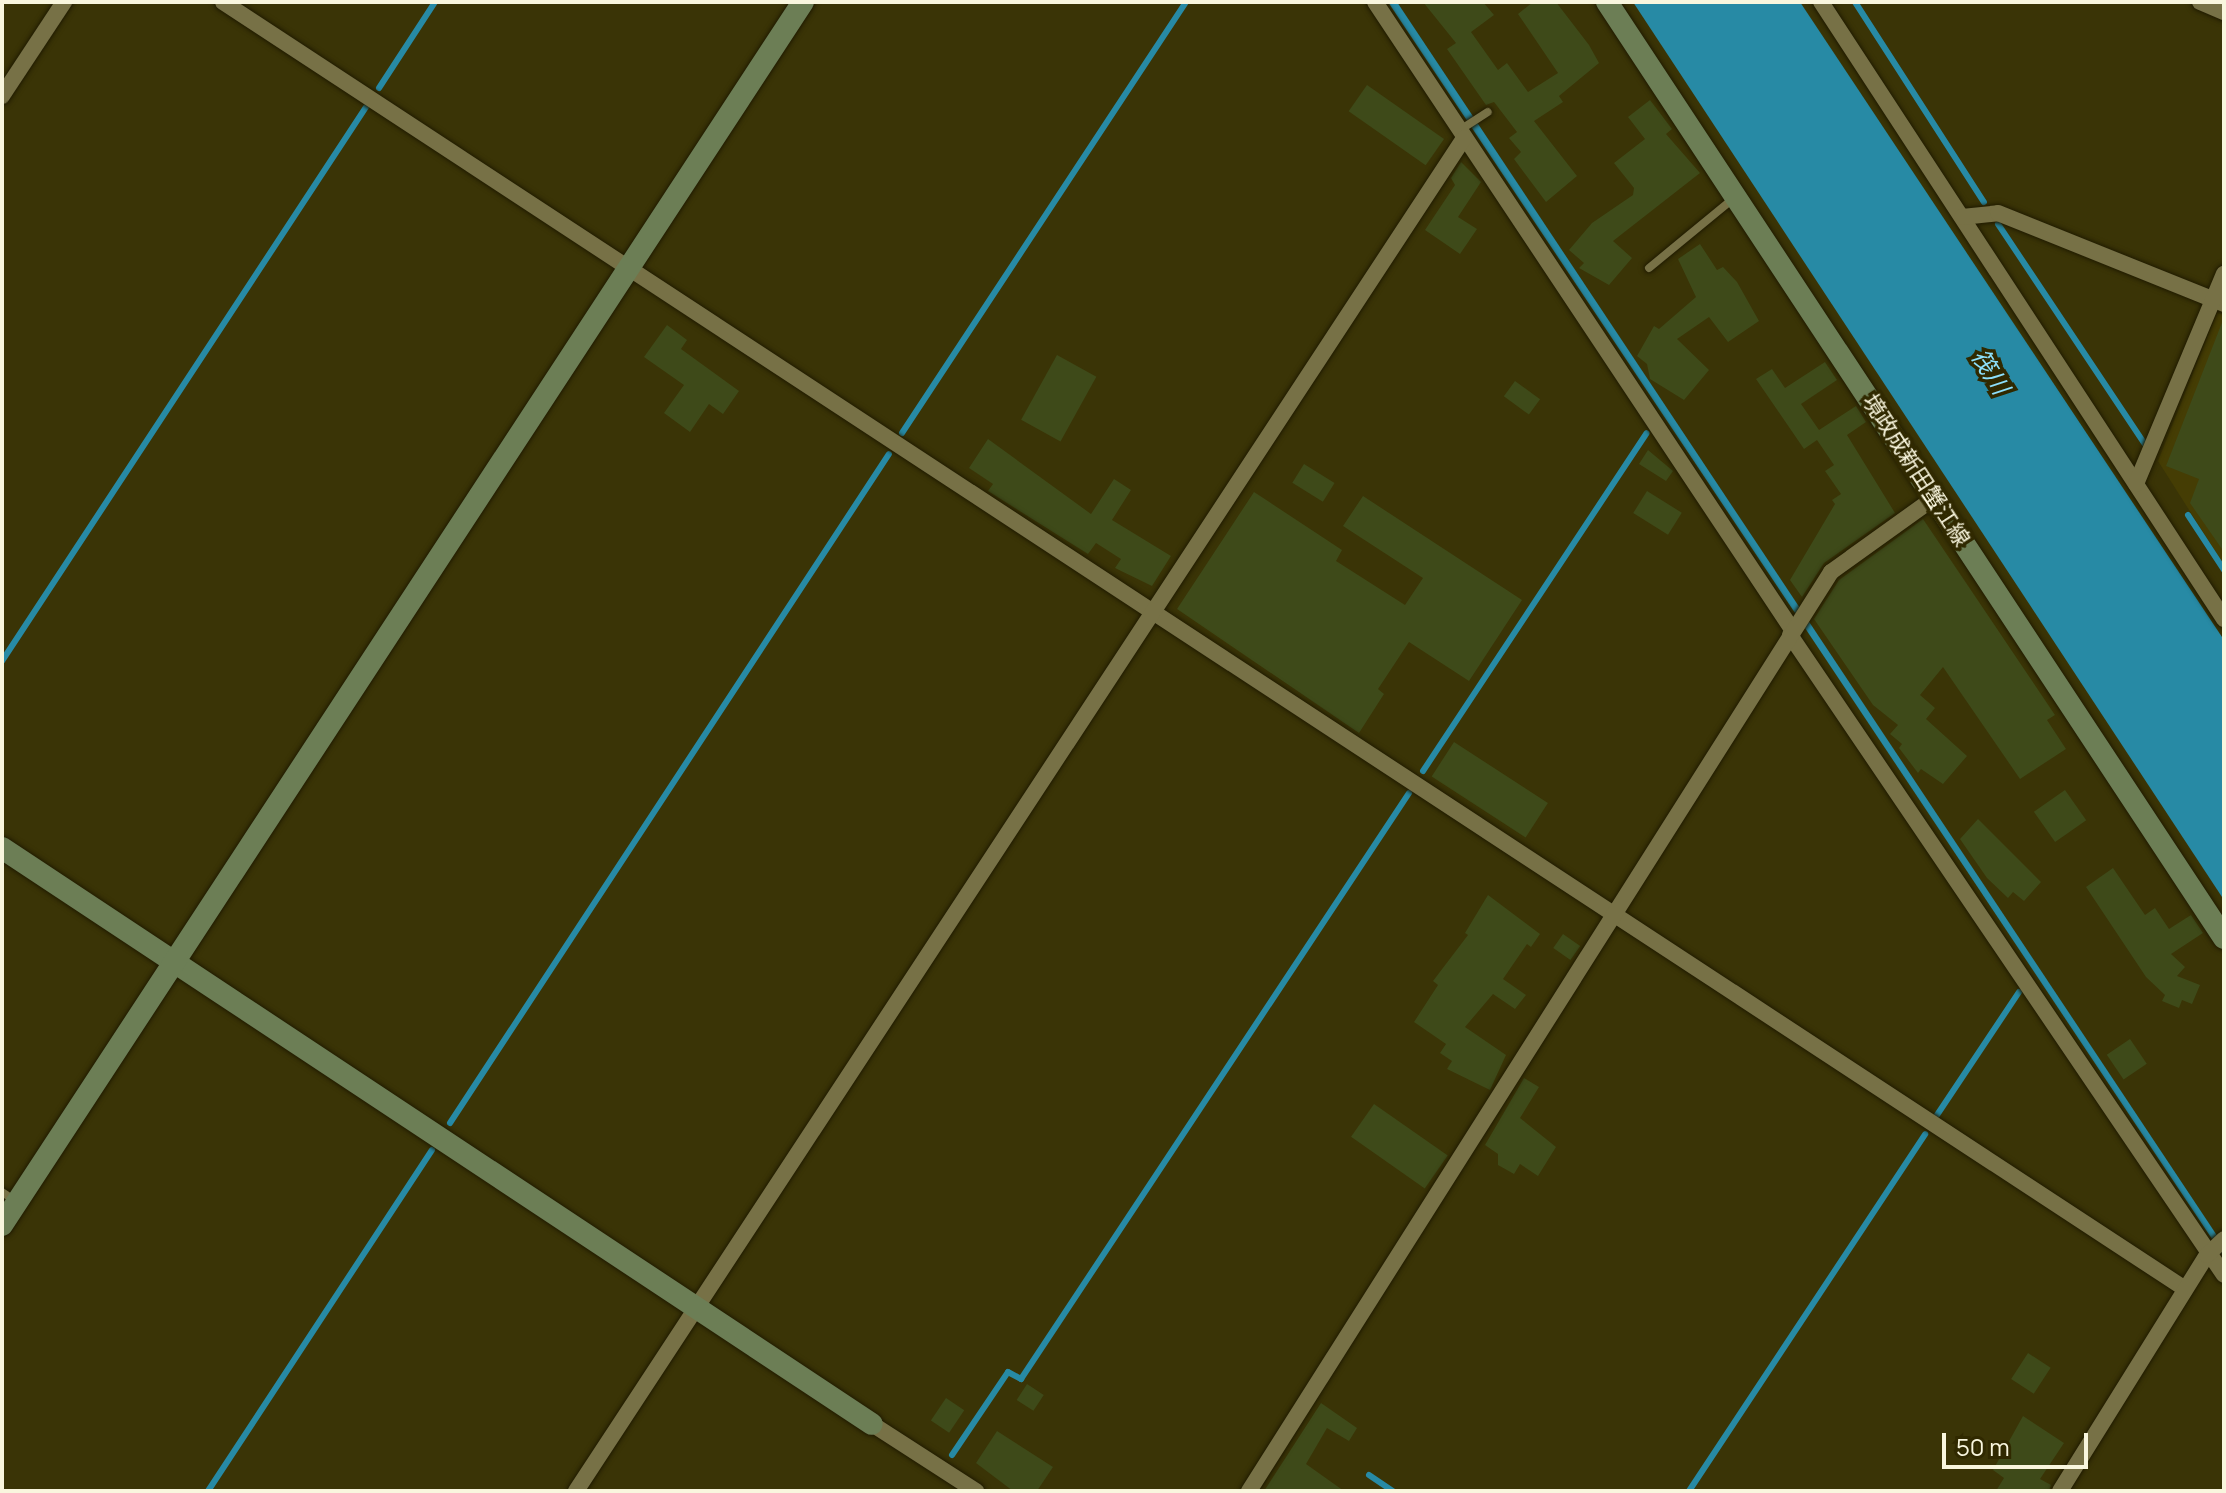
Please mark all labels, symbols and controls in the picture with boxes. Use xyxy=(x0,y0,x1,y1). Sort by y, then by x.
water label: 筏川 xyxy=(1966,343,2016,399)
street label: 境政成新田蟹江線 xyxy=(1857,389,1975,551)
scale bar xyxy=(1946,1417,2092,1467)
text: 50 m xyxy=(1956,1430,2010,1463)

